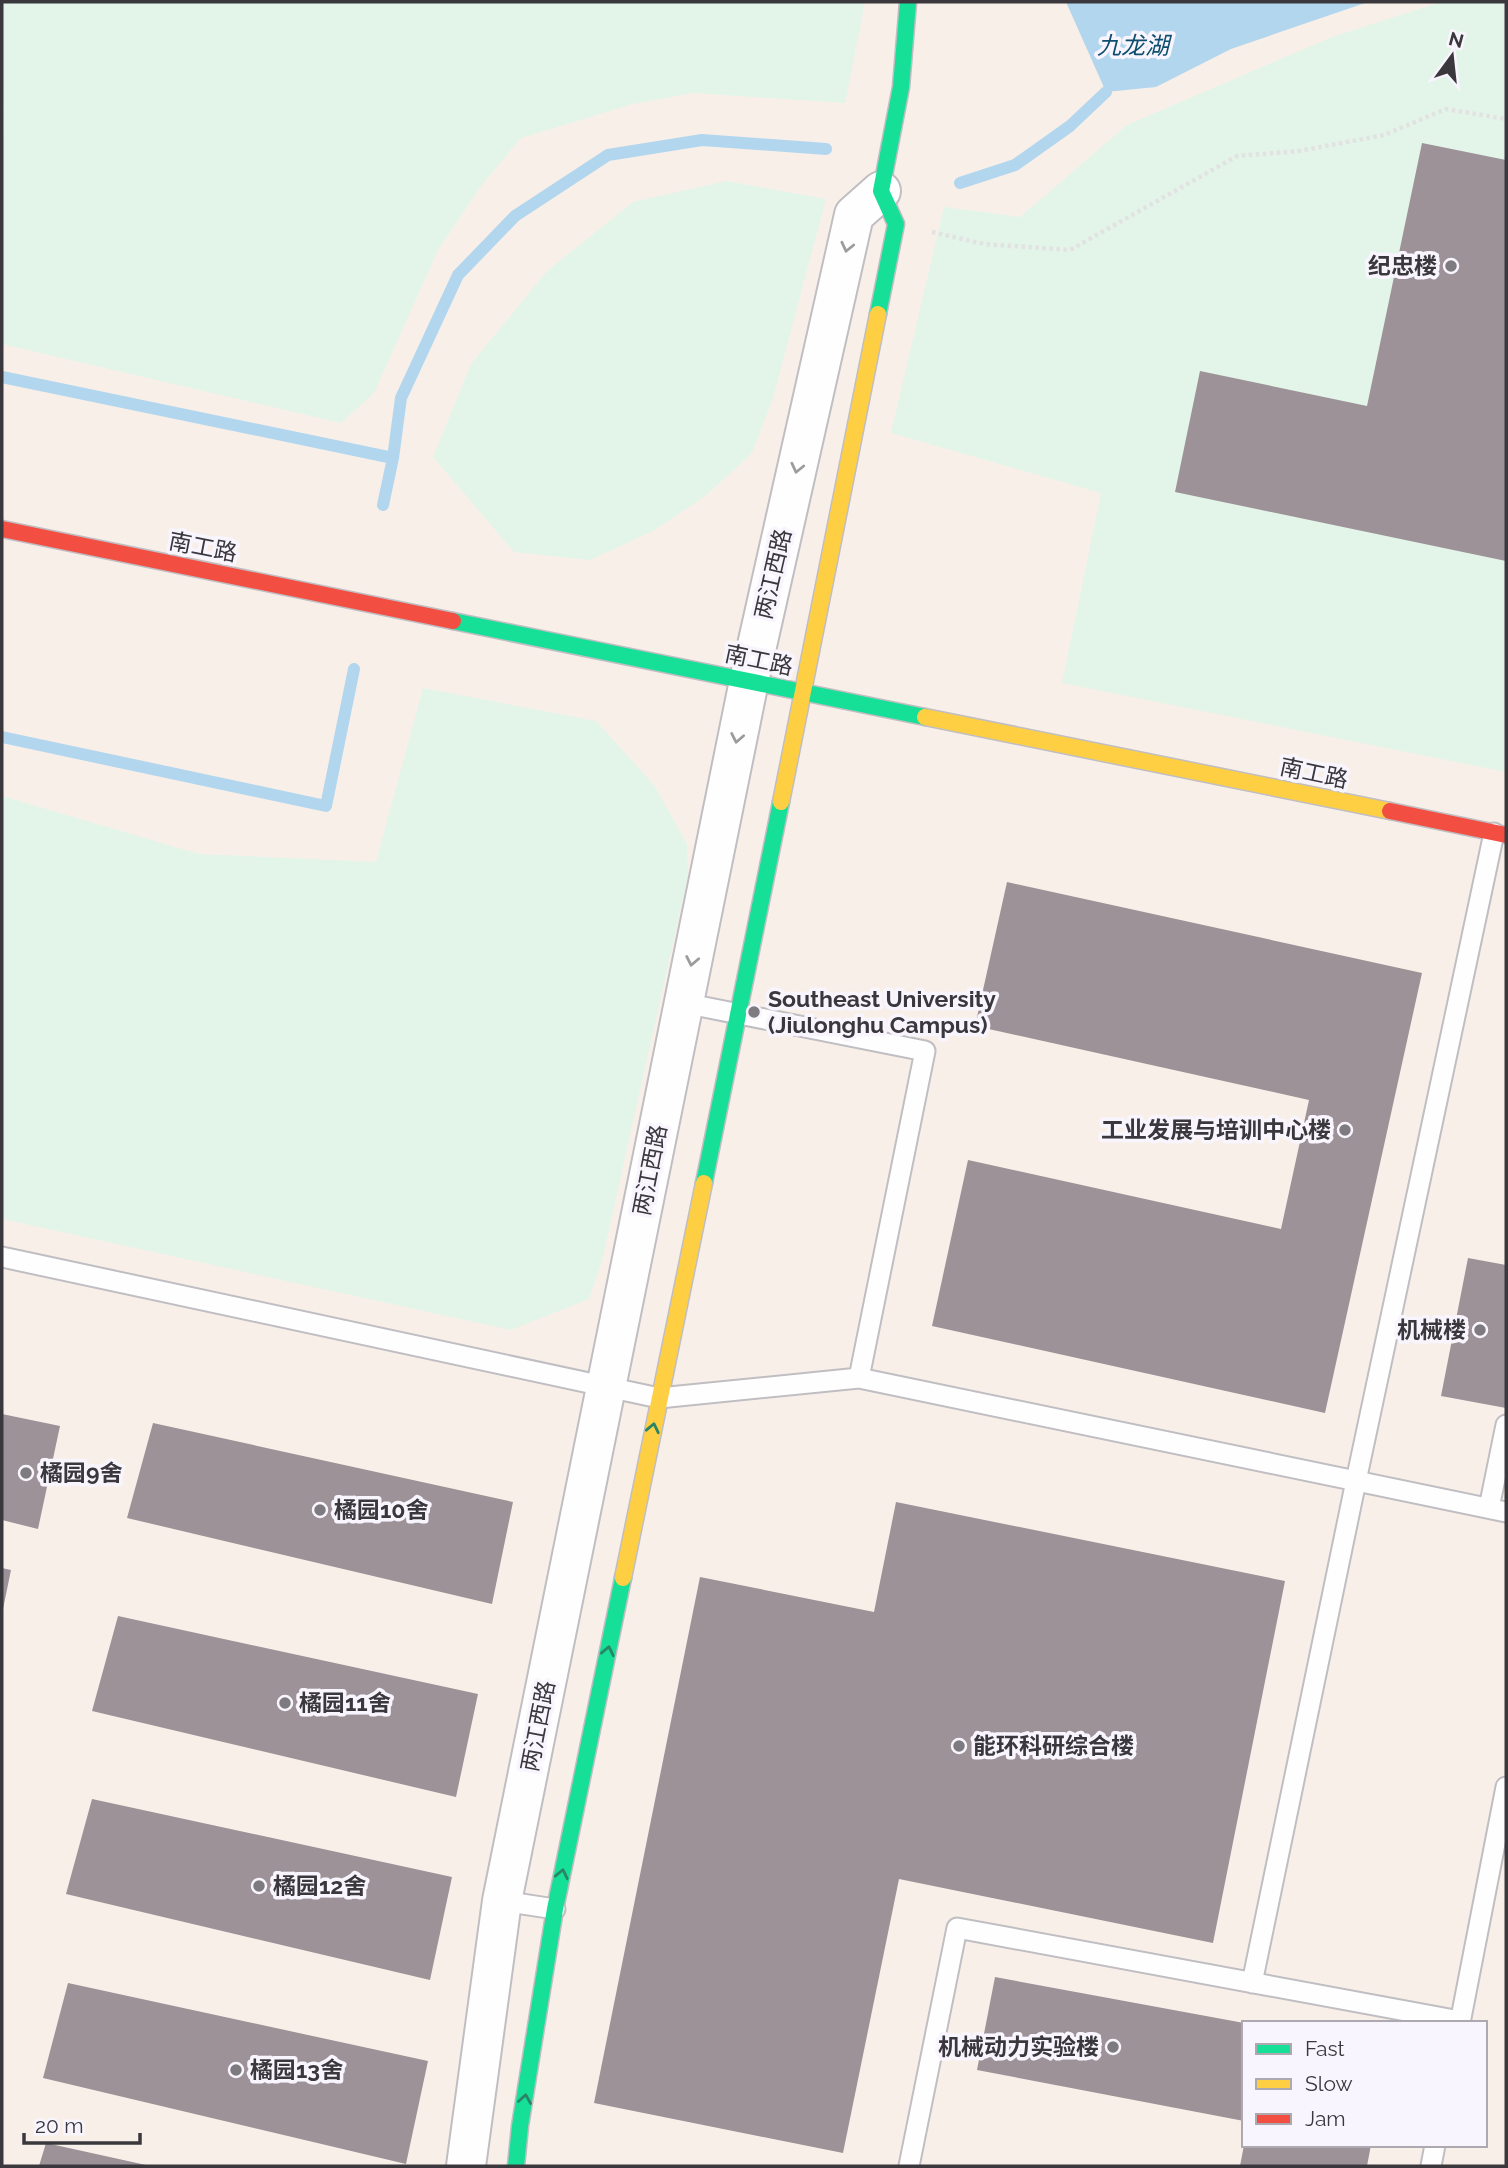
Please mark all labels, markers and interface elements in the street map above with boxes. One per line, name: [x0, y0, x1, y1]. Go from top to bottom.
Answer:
north arrow: [1417, 21, 1487, 91]
text: N: [1447, 27, 1466, 52]
water label: 九龙湖: [1097, 31, 1173, 60]
one-way arrow: [841, 240, 855, 252]
place label: 纪忠楼: [1368, 252, 1437, 279]
marker: 纪忠楼: [1443, 258, 1459, 274]
one-way arrow: [791, 462, 805, 474]
street label: 两江西路: [749, 526, 796, 622]
street label: 南工路: [167, 527, 240, 566]
street label: 南工路: [723, 639, 796, 680]
one-way arrow: [731, 732, 746, 744]
street label: 南工路: [1278, 752, 1351, 793]
one-way arrow: [686, 955, 701, 967]
place label: Southeast University (Jiulonghu Campus): [768, 985, 996, 1038]
marker: Southeast University (Jiulonghu Campus): [746, 1004, 762, 1020]
place label: 工业发展与培训中心楼: [1101, 1116, 1331, 1143]
street label: 两江西路: [627, 1122, 672, 1218]
marker: 工业发展与培训中心楼: [1337, 1122, 1353, 1138]
place label: 机械楼: [1397, 1316, 1466, 1343]
marker: 机械楼: [1472, 1322, 1488, 1338]
one-way arrow: [645, 1422, 660, 1434]
place label: 橘园9舍: [40, 1459, 123, 1486]
marker: 橘园9舍: [18, 1465, 34, 1481]
place label: 橘园10舍: [334, 1496, 428, 1523]
marker: 橘园10舍: [312, 1502, 328, 1518]
one-way arrow: [599, 1645, 614, 1657]
street label: 两江西路: [515, 1678, 560, 1774]
place label: 橘园11舍: [299, 1689, 391, 1716]
marker: 橘园11舍: [277, 1695, 293, 1711]
place label: 能环科研综合楼: [973, 1732, 1134, 1759]
marker: 能环科研综合楼: [951, 1738, 967, 1754]
one-way arrow: [554, 1868, 569, 1880]
place label: 橘园12舍: [273, 1872, 366, 1899]
marker: 橘园12舍: [251, 1878, 267, 1894]
legend: [1242, 2021, 1487, 2147]
place label: 机械动力实验楼: [938, 2033, 1099, 2060]
text: Fast: [1305, 2036, 1345, 2061]
marker: 机械动力实验楼: [1105, 2039, 1121, 2055]
place label: 橘园13舍: [250, 2056, 343, 2083]
marker: 橘园13舍: [228, 2062, 244, 2078]
text: Slow: [1305, 2071, 1353, 2096]
one-way arrow: [517, 2093, 532, 2105]
scale bar: [24, 2102, 140, 2146]
text: Jam: [1305, 2106, 1346, 2131]
text: 20 m: [35, 2113, 83, 2138]

